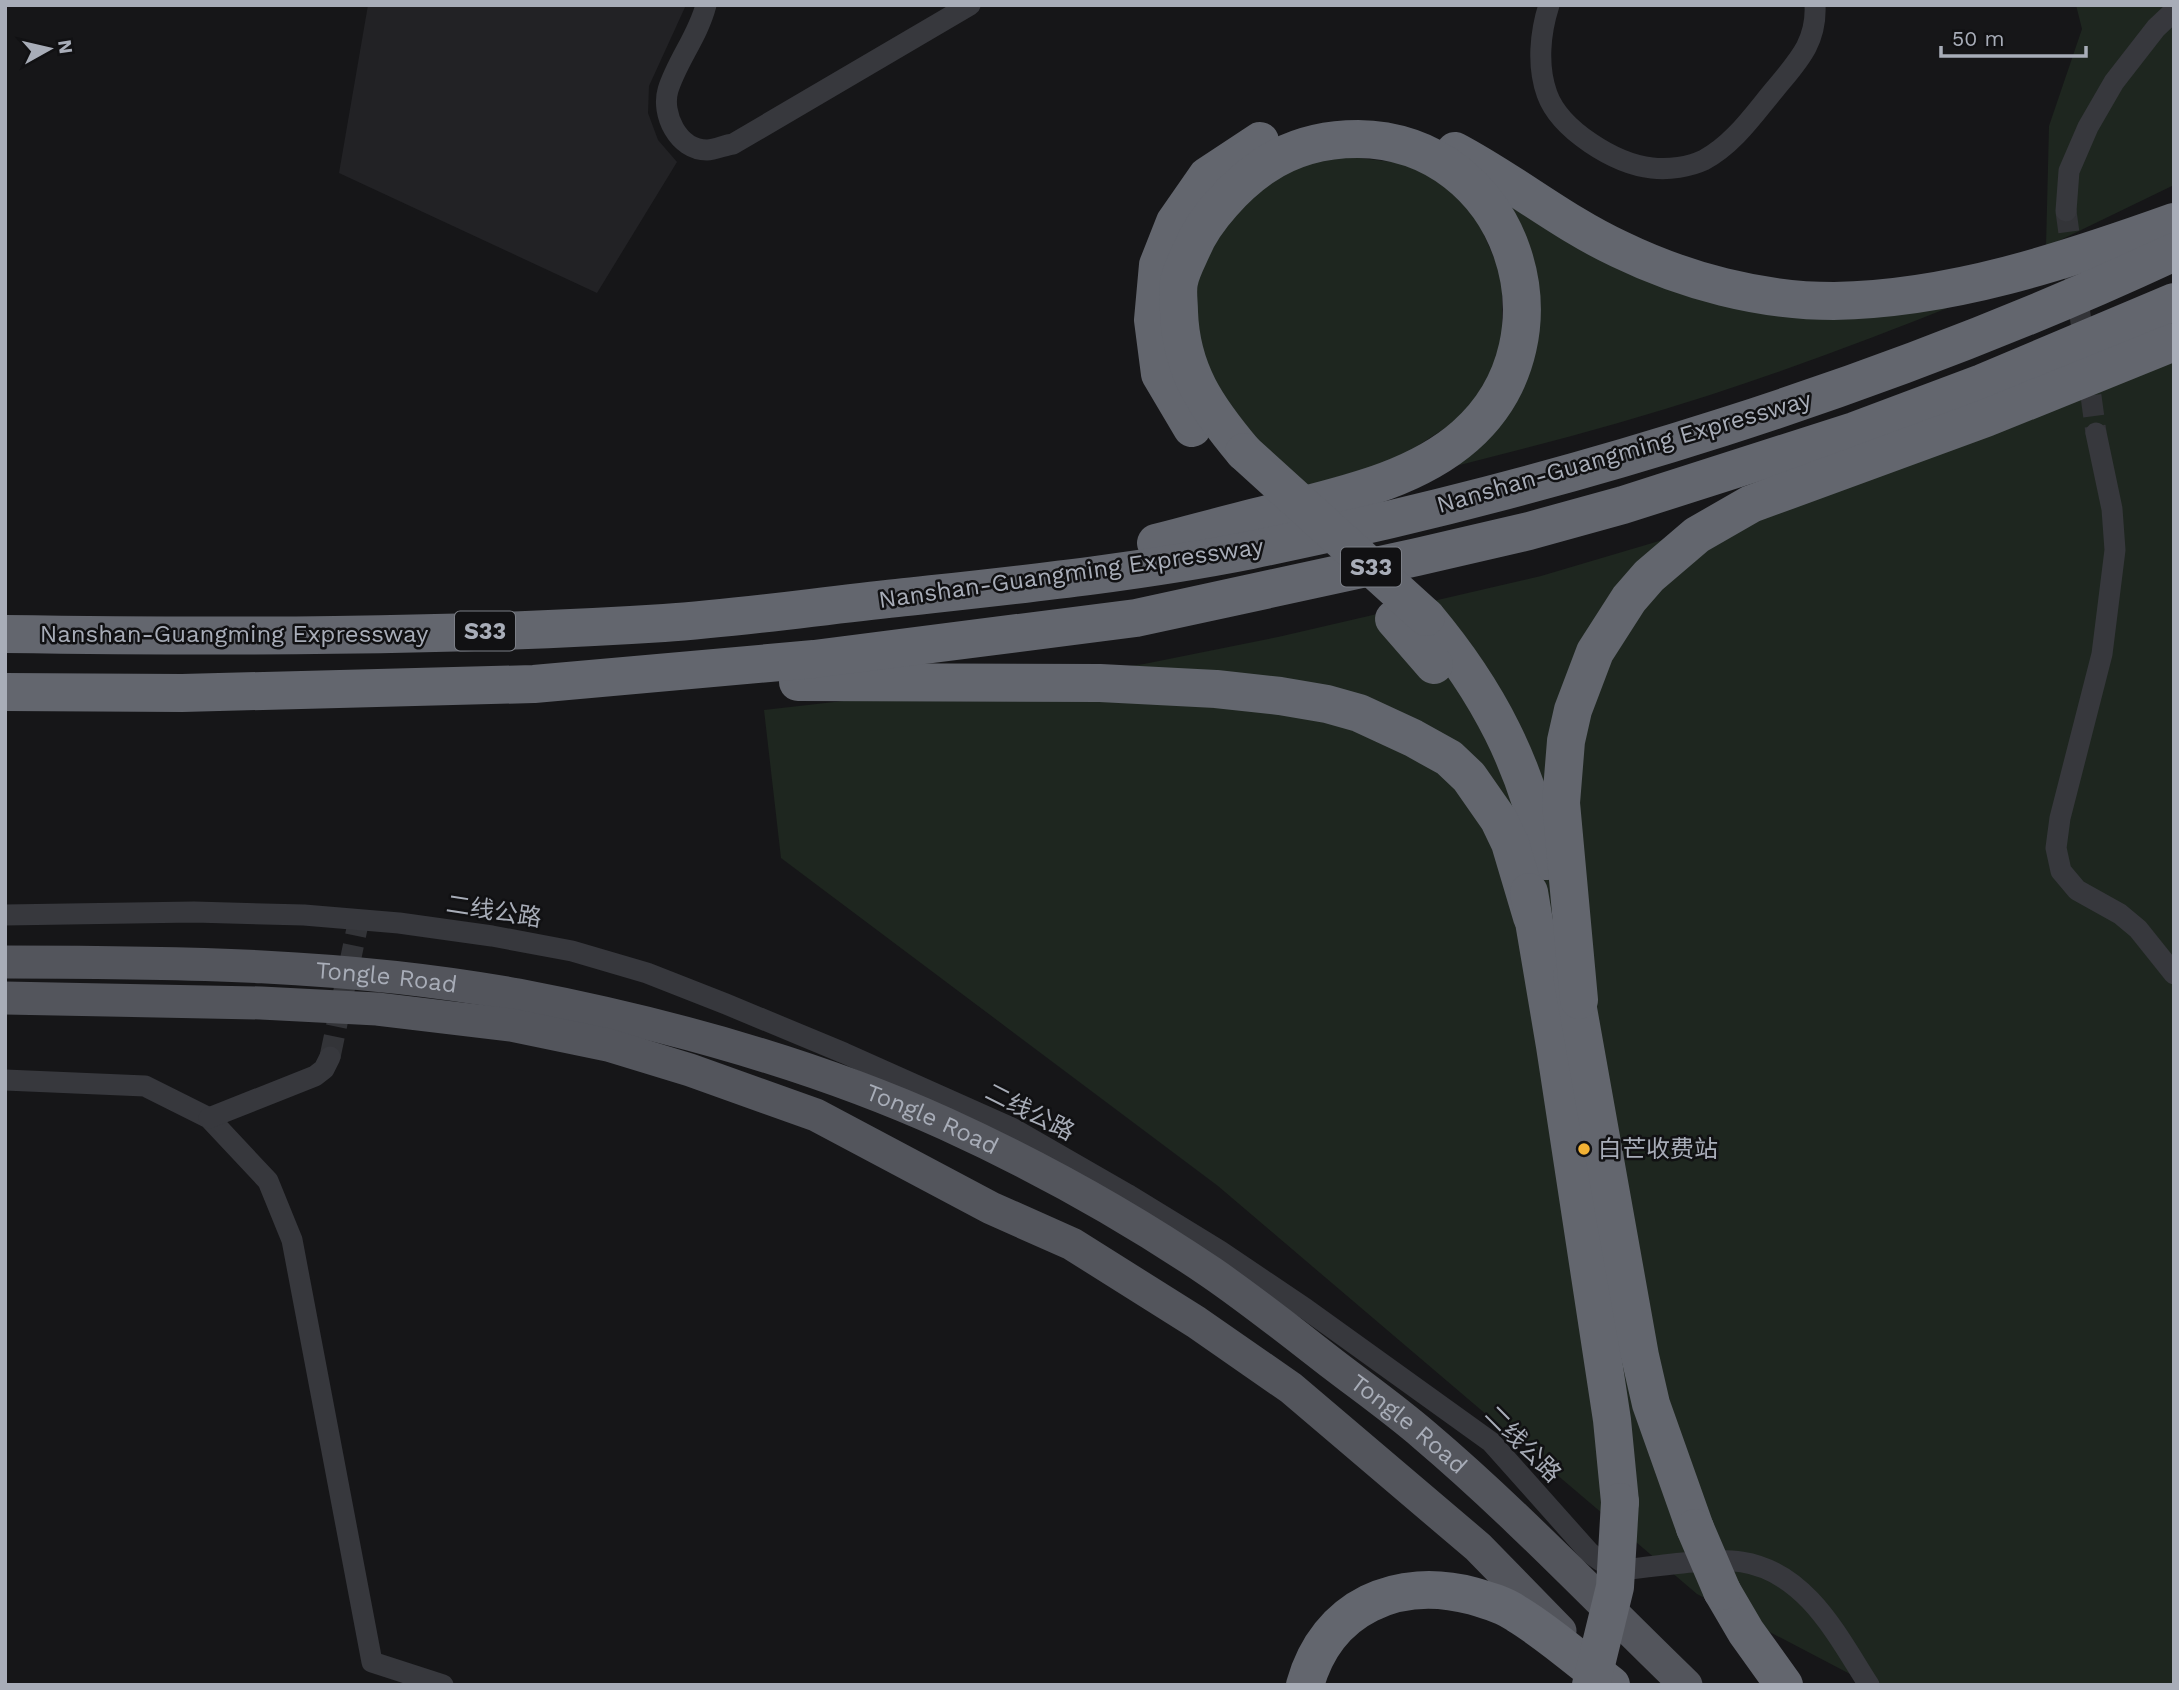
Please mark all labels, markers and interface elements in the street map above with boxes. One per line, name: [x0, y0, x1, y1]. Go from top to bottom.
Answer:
north arrow: [14, 14, 84, 84]
scale bar: [1941, 14, 2086, 58]
text: 50 m: [1952, 26, 2004, 51]
text: N: [53, 38, 78, 55]
street label: Nanshan-Guangming Expressway: [1433, 385, 1815, 519]
street label: Nanshan-Guangming Expressway: [877, 532, 1266, 614]
road number: S33: [1341, 548, 1401, 586]
road number: S33: [455, 611, 515, 650]
street label: Nanshan-Guangming Expressway: [40, 620, 429, 648]
street label: 二线公路: [444, 890, 544, 932]
street label: Tongle Road: [315, 956, 459, 999]
street label: Tongle Road: [862, 1078, 1003, 1161]
street label: 二线公路: [981, 1078, 1079, 1146]
place label: 白芒收费站: [1598, 1135, 1718, 1163]
marker: 白芒收费站: [1576, 1141, 1592, 1157]
street label: Tongle Road: [1345, 1368, 1473, 1480]
street label: 二线公路: [1479, 1400, 1567, 1488]

